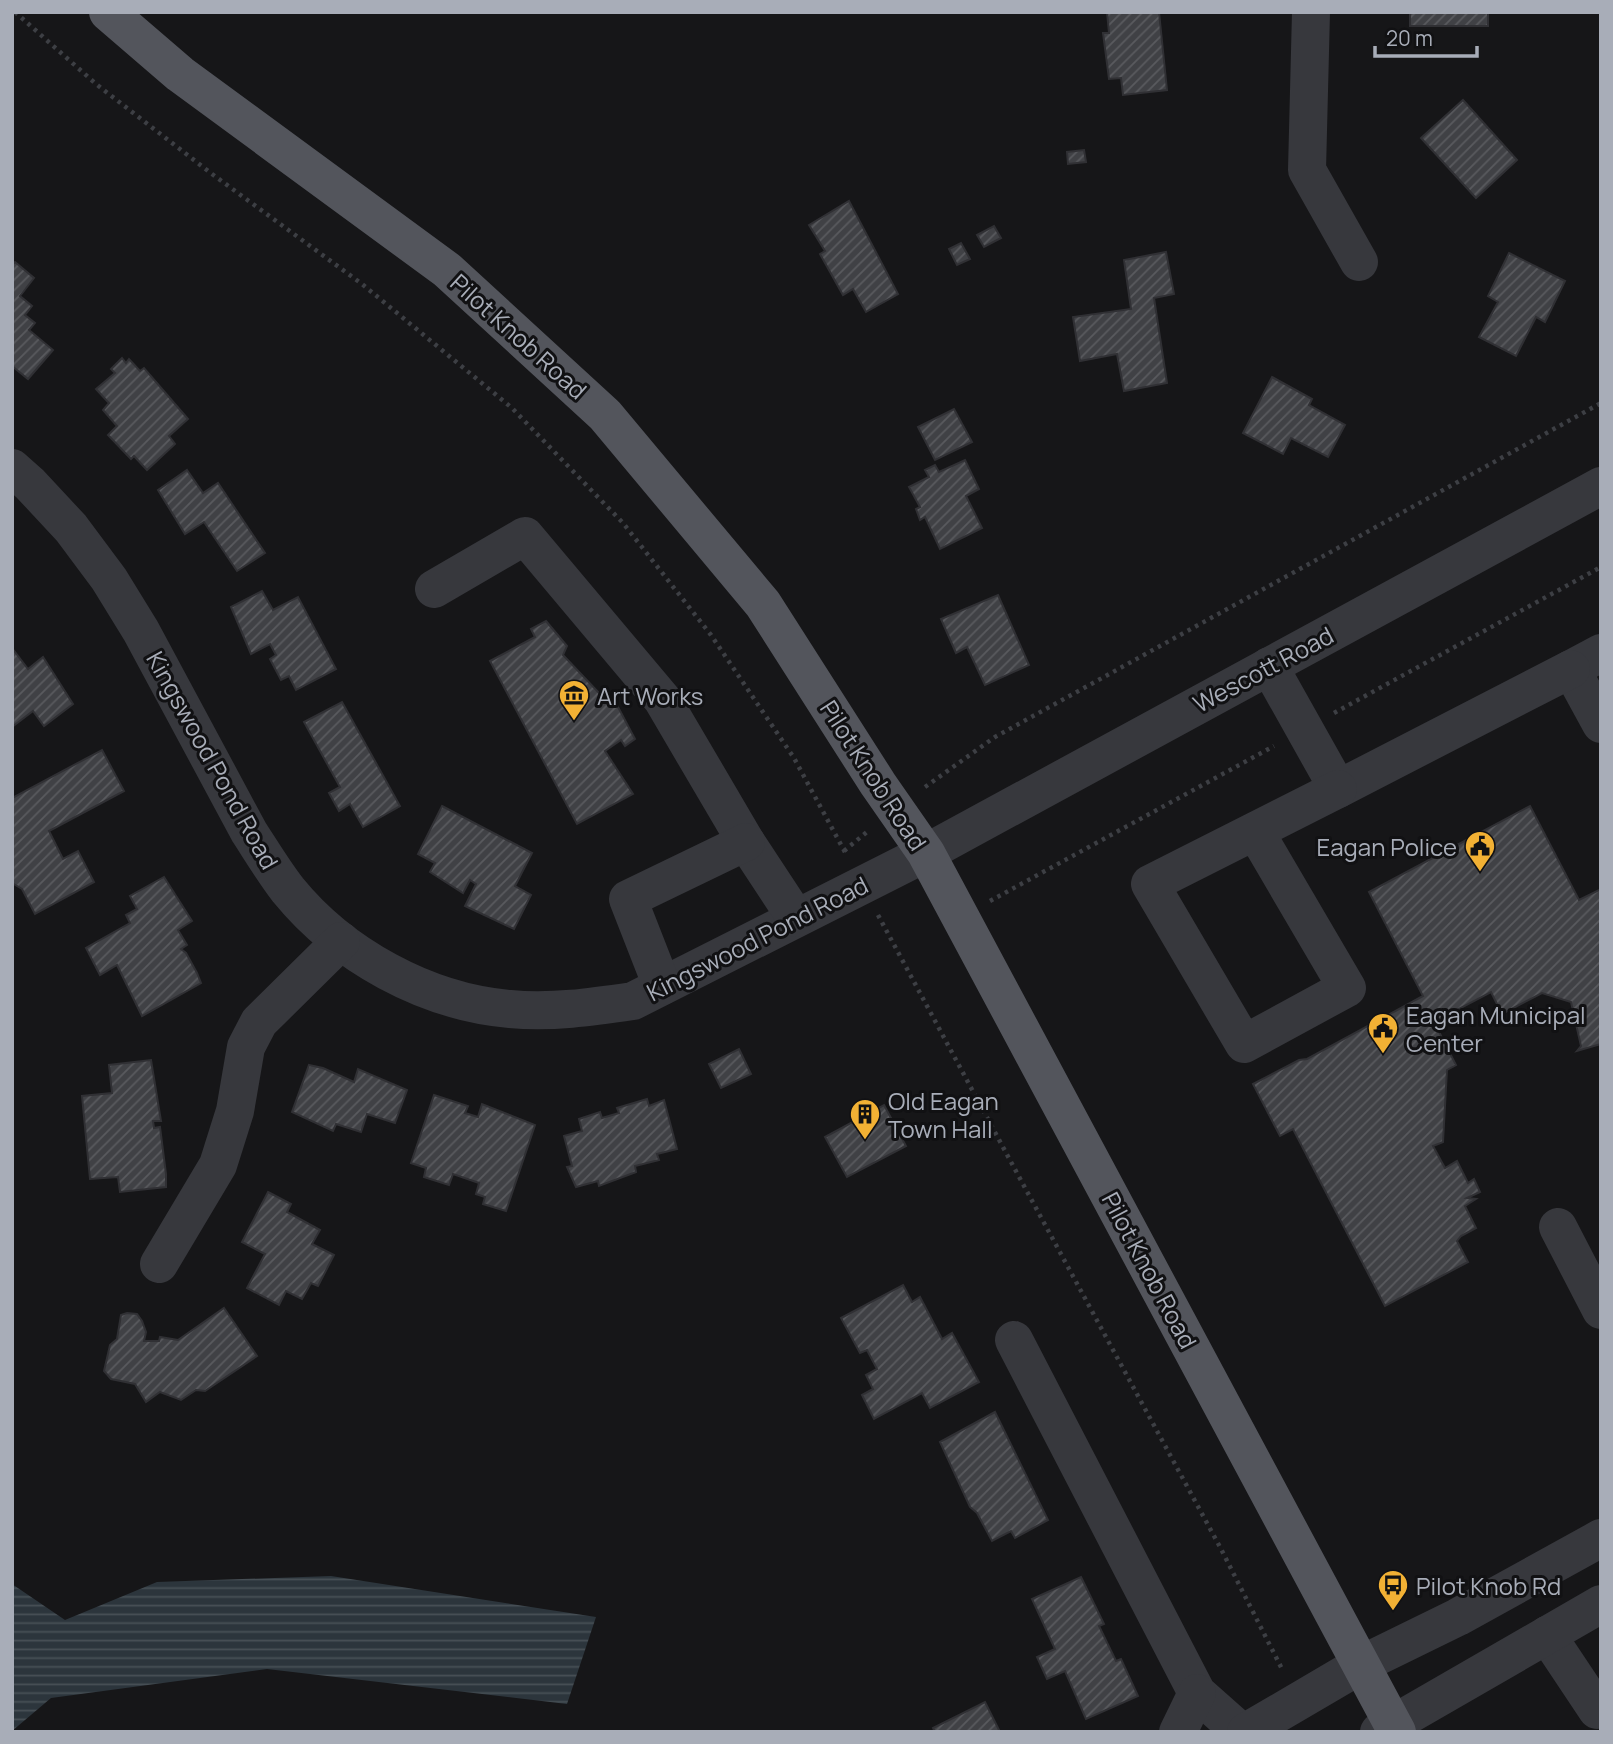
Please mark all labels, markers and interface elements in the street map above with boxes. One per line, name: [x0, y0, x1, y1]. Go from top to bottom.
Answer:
scale bar: [1375, 14, 1476, 58]
text: 20 m: [1386, 24, 1433, 52]
street label: Pilot Knob Road: [444, 266, 594, 406]
street label: Wescott Road: [1187, 618, 1339, 720]
street label: Kingswood Pond Road: [139, 645, 287, 875]
museum icon: Art Works: [557, 678, 591, 722]
place label: Art Works: [597, 679, 703, 712]
street label: Pilot Knob Road: [813, 694, 935, 856]
public building icon: Eagan Police: [1463, 829, 1497, 873]
place label: Eagan Police: [1317, 830, 1457, 863]
street label: Kingswood Pond Road: [641, 868, 873, 1008]
place label: Eagan Municipal Center: [1406, 998, 1586, 1059]
public building icon: Eagan Municipal Center: [1366, 1011, 1400, 1055]
place label: Old Eagan Town Hall: [888, 1084, 999, 1145]
building icon: Old Eagan Town Hall: [848, 1097, 882, 1141]
street label: Pilot Knob Road: [1095, 1186, 1205, 1354]
bus stop icon: Pilot Knob Rd: [1376, 1568, 1410, 1612]
place label: Pilot Knob Rd: [1416, 1569, 1561, 1602]

